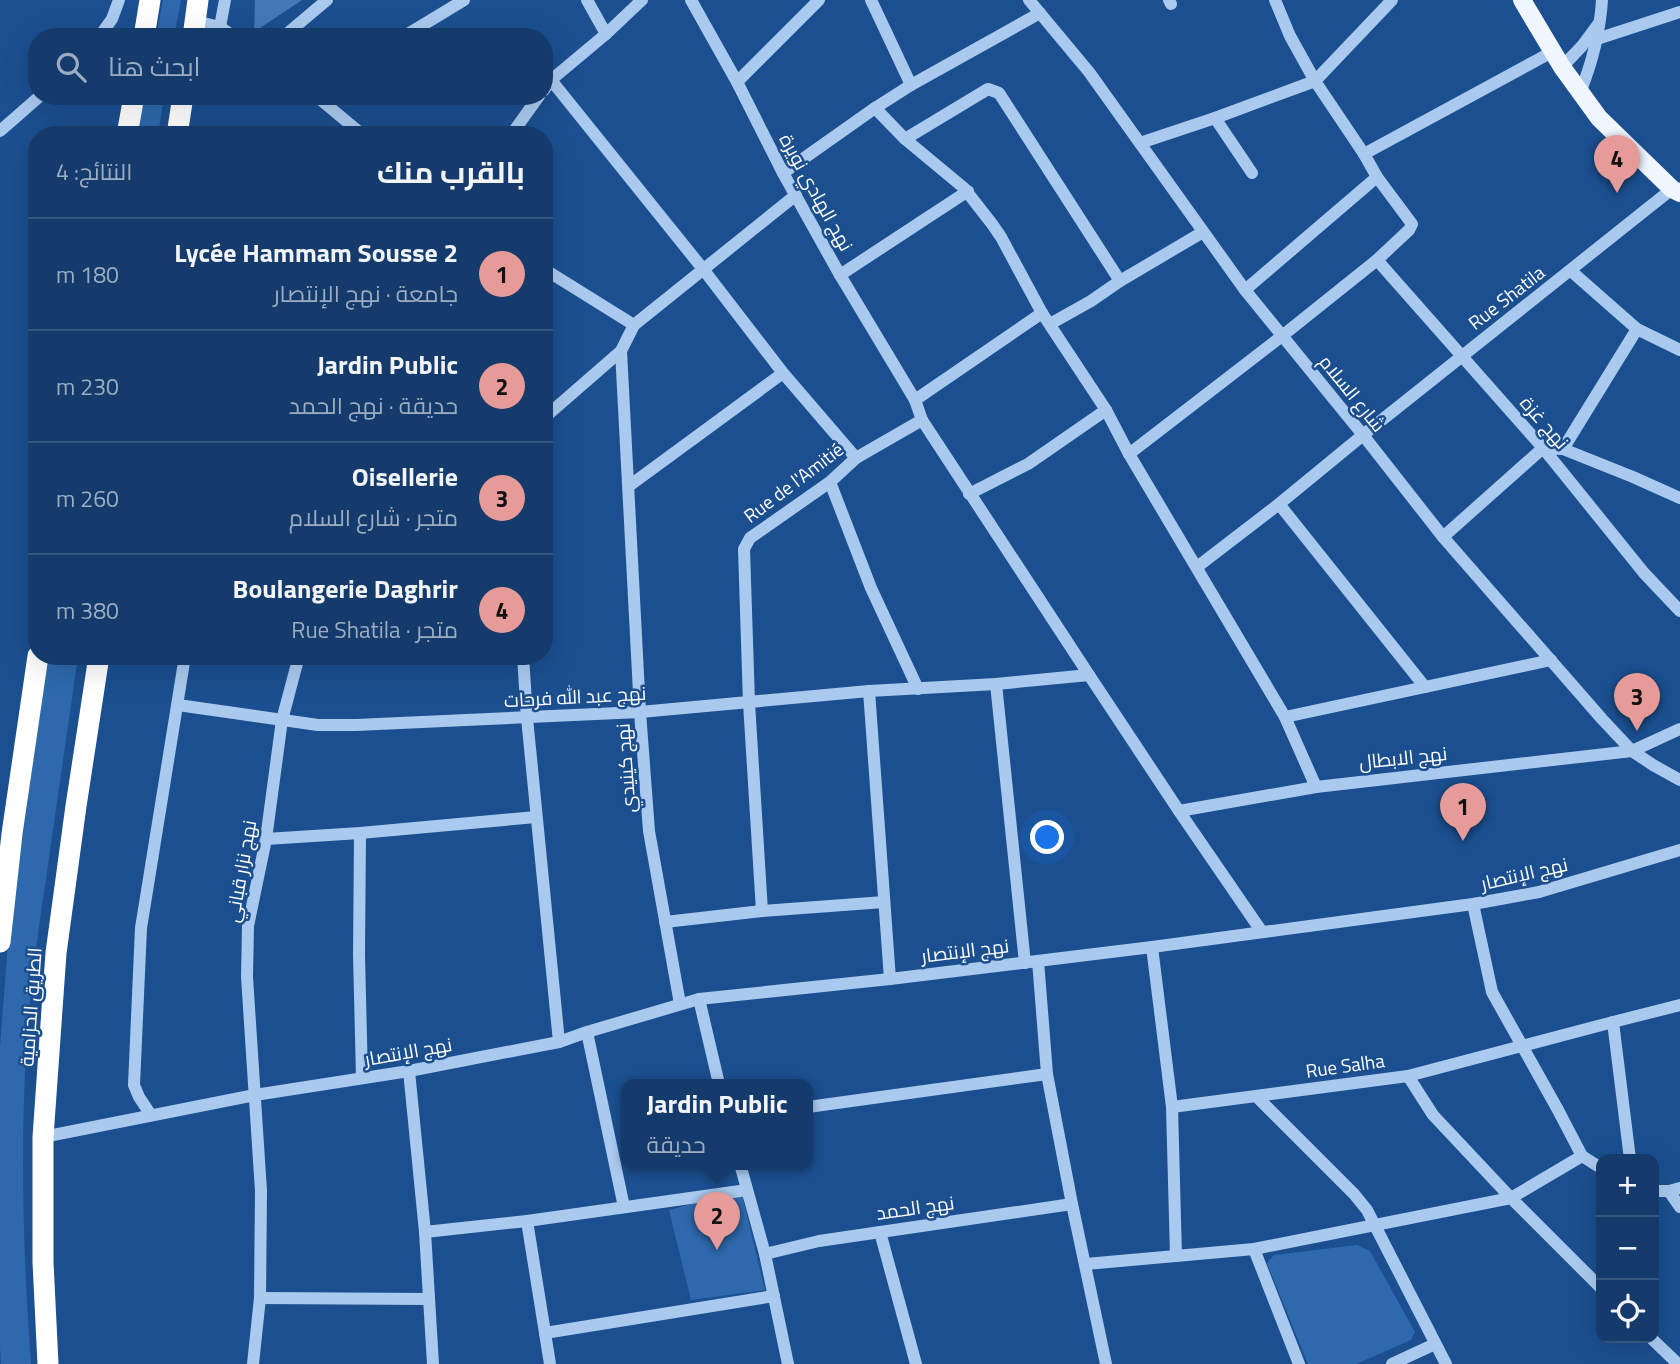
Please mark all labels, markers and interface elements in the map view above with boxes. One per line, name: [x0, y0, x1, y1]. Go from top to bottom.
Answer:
search box: [28, 28, 553, 105]
text: ابحث هنا: [108, 47, 201, 86]
icon: search: [52, 48, 90, 86]
street label: نهج الهادي نويرة: [772, 128, 861, 257]
pin: 4: [1594, 135, 1640, 193]
text: بالقرب منك: [377, 149, 525, 195]
text: النتائج: 4: [56, 154, 132, 189]
text: Lycée Hammam Sousse 2: [174, 233, 458, 272]
text: 180 m: [56, 257, 119, 292]
text: 1: [496, 257, 508, 292]
street label: Rue Shatila: [1462, 257, 1551, 336]
text: جامعة · نهج الإنتصار: [273, 276, 458, 311]
text: Jardin Public: [317, 345, 458, 384]
street label: شارع السلام: [1313, 348, 1393, 438]
text: 230 m: [56, 369, 119, 404]
text: 2: [496, 369, 508, 404]
text: حديقة · نهج الحمد: [289, 388, 458, 423]
street label: نهج غزة: [1514, 389, 1576, 455]
street label: Rue de l'Amitié: [737, 435, 849, 529]
text: Oisellerie: [352, 457, 458, 496]
text: 260 m: [56, 481, 119, 516]
text: 3: [496, 481, 508, 516]
text: متجر · شارع السلام: [289, 500, 458, 535]
text: Boulangerie Daghrir: [233, 569, 458, 608]
text: 380 m: [56, 593, 119, 628]
text: 4: [496, 593, 508, 628]
text: متجر · Rue Shatila: [291, 612, 458, 647]
pin: 3: [1614, 673, 1660, 731]
street label: نهج عبد الله فرحات: [503, 678, 647, 714]
street label: نهج كينيدي: [607, 722, 644, 814]
street label: نهج الابطال: [1357, 738, 1449, 776]
pin: 1: [1440, 783, 1486, 841]
street label: نهج نزار قباني: [217, 818, 264, 925]
your location: [1030, 820, 1064, 854]
street label: نهج الإنتصار: [1477, 849, 1570, 897]
street label: نهج الإنتصار: [918, 930, 1011, 970]
street label: الطريق الحزامية: [11, 946, 49, 1068]
street label: نهج الإنتصار: [361, 1029, 454, 1073]
street label: Rue Salha: [1304, 1045, 1387, 1085]
popup: [621, 1079, 813, 1170]
text: Jardin Public: [646, 1084, 788, 1123]
text: حديقة: [646, 1127, 706, 1162]
map controls: [1596, 1154, 1659, 1343]
button: +: [1596, 1154, 1659, 1217]
street label: نهج الحمد: [874, 1187, 956, 1227]
pin: 2: [694, 1192, 740, 1250]
button: −: [1596, 1217, 1659, 1280]
button: locate: [1596, 1280, 1659, 1343]

